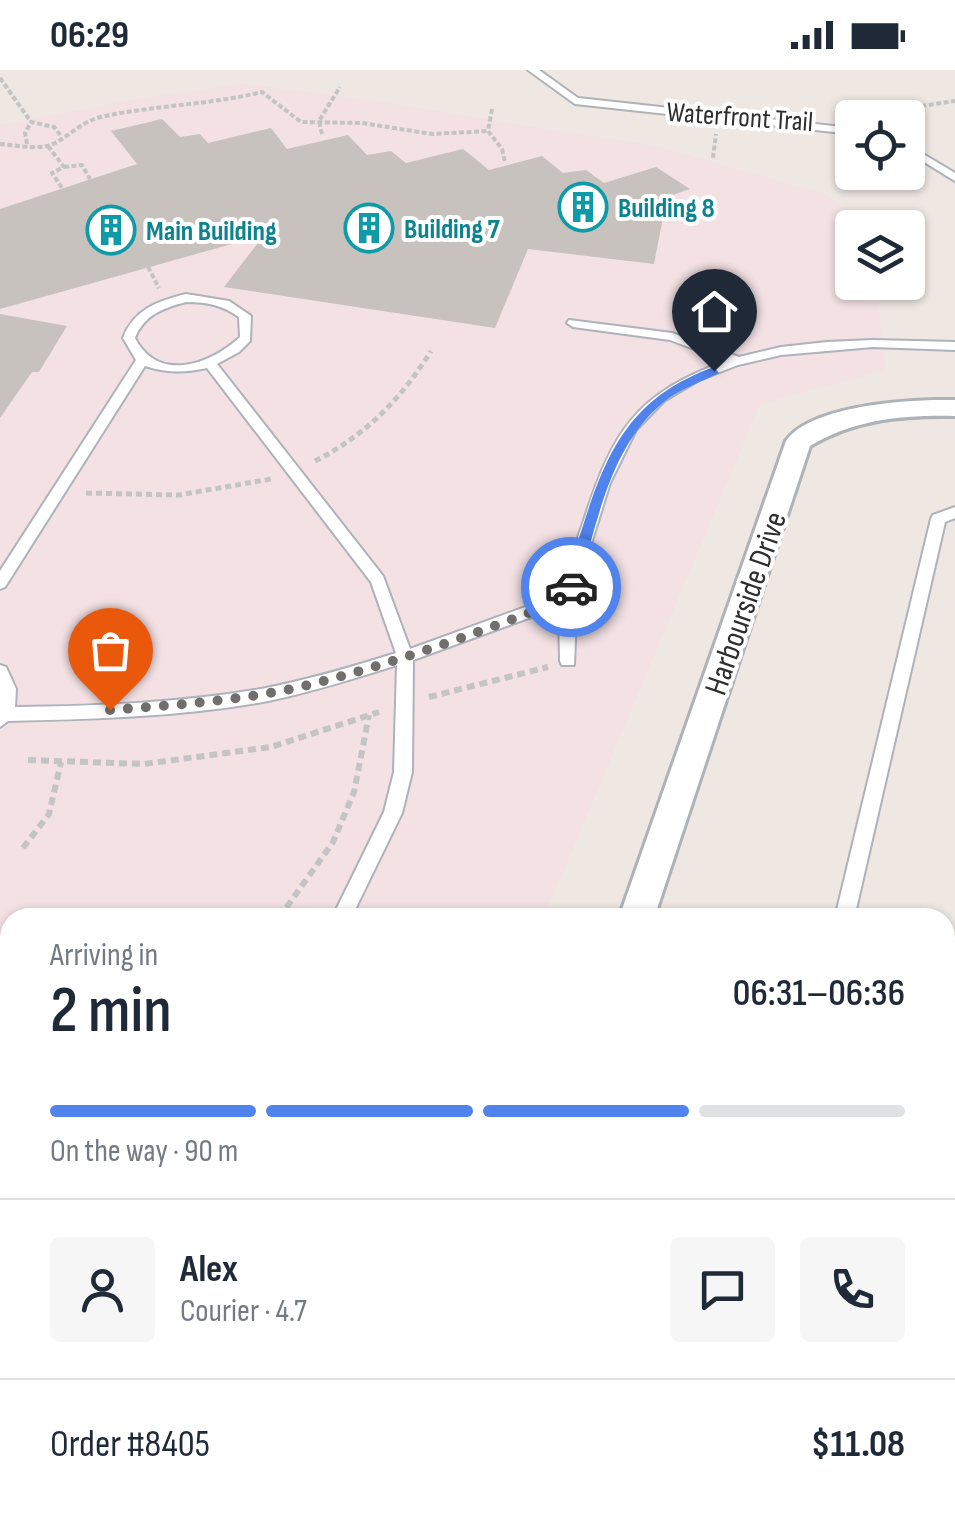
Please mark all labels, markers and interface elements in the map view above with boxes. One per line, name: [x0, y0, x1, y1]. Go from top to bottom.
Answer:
text: 06:29: [50, 13, 129, 58]
street label: Waterfront Trail: [666, 96, 814, 139]
map controls: [835, 100, 925, 300]
button: locate: [835, 100, 925, 190]
building icon: Building 8: [557, 181, 609, 233]
place label: Building 8: [618, 192, 715, 225]
building icon: Building 7: [343, 202, 395, 254]
building icon: Main Building: [85, 204, 137, 256]
button: layers: [835, 210, 925, 300]
place label: Building 7: [404, 213, 500, 246]
place label: Main Building: [146, 215, 277, 248]
pin: [672, 269, 757, 372]
icon: home: [687, 284, 742, 339]
street label: Harbourside Drive: [697, 507, 796, 700]
courier: [521, 537, 621, 637]
icon: car: [544, 560, 599, 615]
pin: [68, 608, 153, 711]
icon: bag: [83, 623, 138, 678]
text: Arriving in: [50, 936, 158, 975]
text: 06:31–06:36: [733, 971, 905, 1016]
text: 2 min: [50, 973, 172, 1051]
text: On the way · 90 m: [50, 1132, 238, 1171]
button: person: [50, 1237, 155, 1342]
button: chat: [670, 1237, 775, 1342]
button: phone: [800, 1237, 905, 1342]
text: Alex: [180, 1247, 238, 1292]
text: Courier · 4.7: [180, 1292, 307, 1331]
text: Order #8405: [50, 1422, 210, 1467]
text: $11.08: [811, 1422, 905, 1467]

